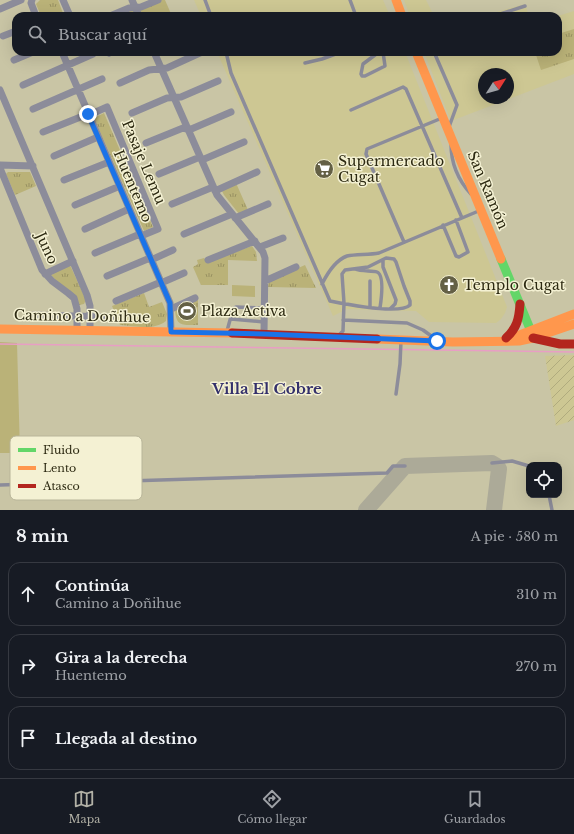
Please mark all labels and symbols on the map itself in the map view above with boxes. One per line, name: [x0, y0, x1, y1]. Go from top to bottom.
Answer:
north arrow: [478, 68, 514, 104]
route end: [79, 105, 97, 123]
street label: Pasaje Lemu: [118, 117, 170, 208]
street label: Huentemo: [110, 147, 156, 225]
street label: San Ramón: [463, 148, 513, 232]
place label: Supermercado Cugat: [338, 152, 444, 186]
supermarket icon: Supermercado Cugat: [313, 158, 335, 180]
street label: Juno: [31, 227, 62, 267]
church icon: Templo Cugat: [438, 274, 460, 296]
place label: Templo Cugat: [463, 276, 566, 294]
sports icon: Plaza Activa: [176, 300, 198, 322]
place label: Plaza Activa: [201, 302, 286, 320]
street label: Camino a Doñihue: [14, 306, 150, 326]
route start: [428, 332, 446, 350]
district label: Villa El Cobre: [211, 379, 322, 398]
legend: [10, 436, 142, 500]
text: Fluido: [43, 443, 80, 457]
text: Lento: [43, 461, 76, 475]
text: Atasco: [42, 479, 80, 493]

